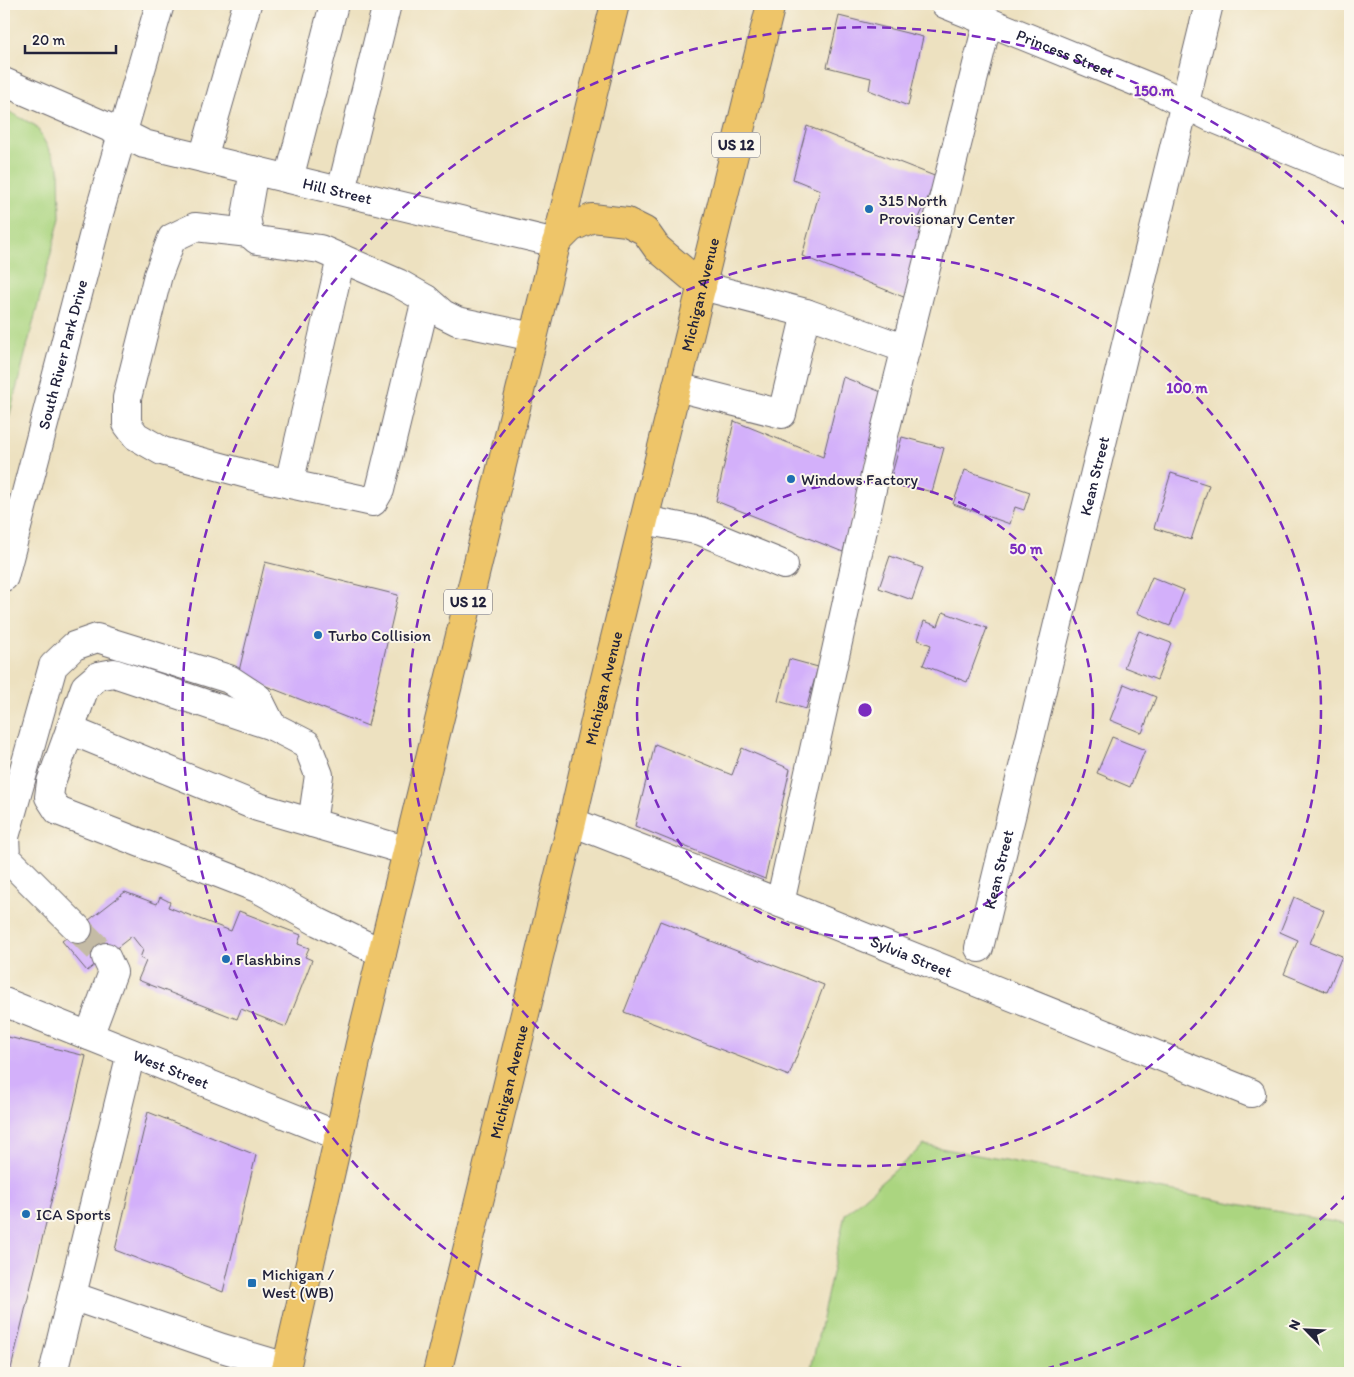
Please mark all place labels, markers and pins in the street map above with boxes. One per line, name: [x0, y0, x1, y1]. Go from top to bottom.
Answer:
place label: 315 North Provisionary Center: [879, 191, 1015, 228]
marker: 315 North Provisionary Center: [863, 203, 875, 215]
place label: Windows Factory: [801, 470, 918, 489]
marker: Windows Factory: [785, 473, 797, 485]
place label: Turbo Collision: [328, 626, 431, 645]
marker: Turbo Collision: [312, 629, 324, 641]
centre of rings: [856, 701, 874, 719]
place label: Flashbins: [236, 950, 301, 969]
marker: Flashbins: [220, 953, 232, 965]
place label: ICA Sports: [36, 1205, 111, 1224]
marker: ICA Sports: [20, 1208, 32, 1220]
place label: Michigan / West (WB): [262, 1265, 335, 1302]
marker: Michigan / West (WB): [246, 1277, 258, 1289]

